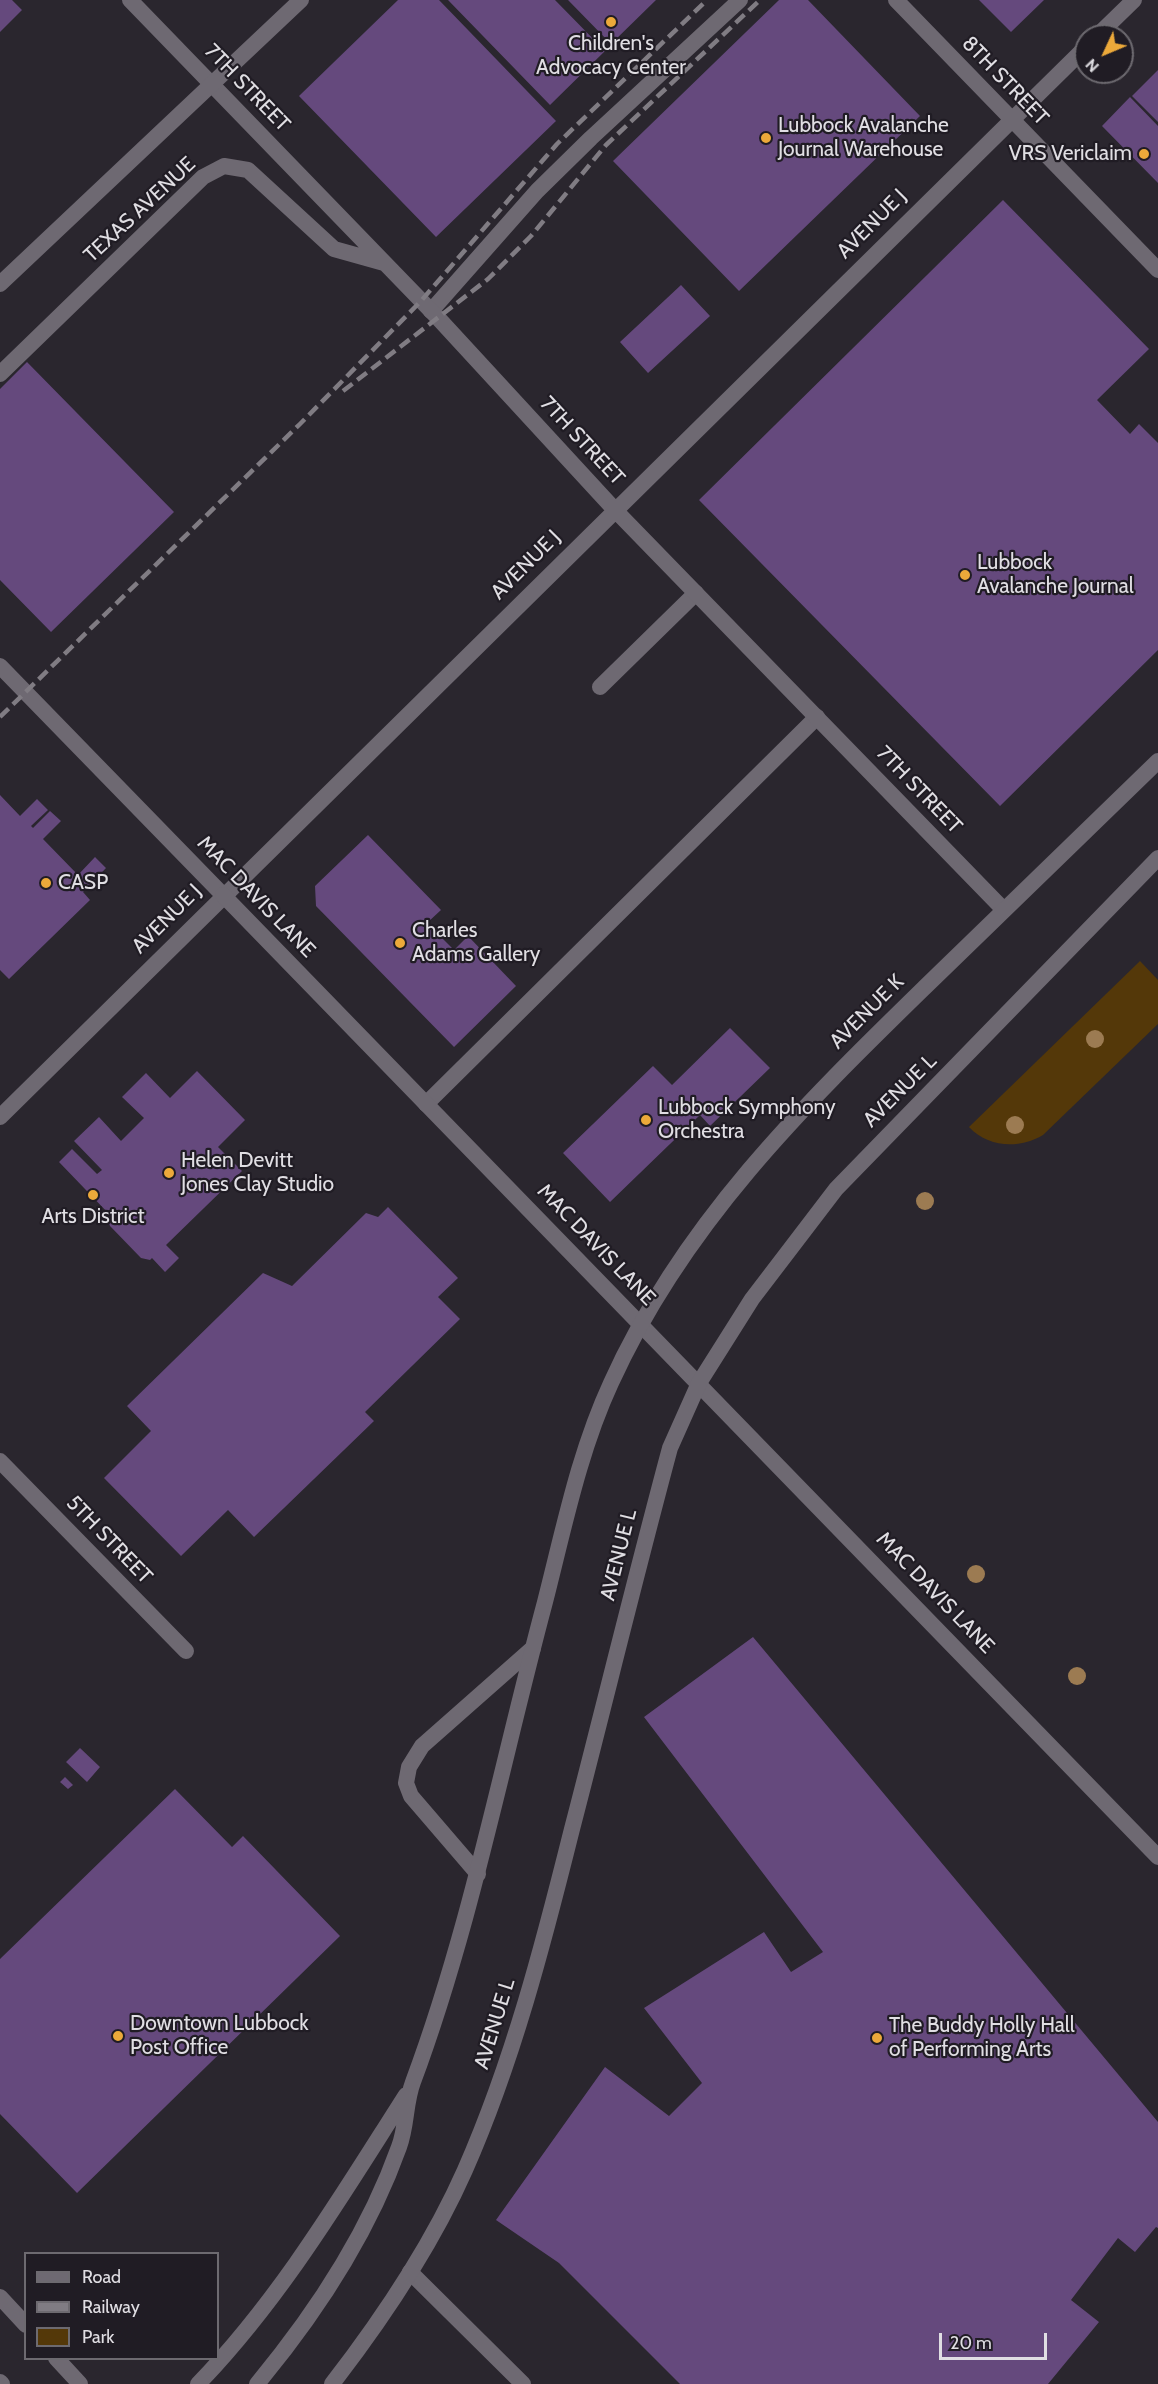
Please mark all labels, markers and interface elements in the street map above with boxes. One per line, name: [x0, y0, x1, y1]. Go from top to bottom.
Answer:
marker: Children's Advocacy Center: [604, 15, 618, 29]
north arrow: [1074, 24, 1134, 84]
place label: Children's Advocacy Center: [536, 31, 686, 81]
street label: 8TH STREET: [956, 31, 1054, 131]
street label: 7TH STREET: [199, 39, 295, 137]
text: N: [1081, 55, 1103, 76]
place label: Lubbock Avalanche Journal Warehouse: [778, 113, 949, 163]
marker: Lubbock Avalanche Journal Warehouse: [759, 131, 773, 145]
place label: VRS Vericlaim: [1009, 141, 1132, 167]
marker: VRS Vericlaim: [1137, 147, 1151, 161]
street label: TEXAS AVENUE: [79, 152, 201, 268]
street label: AVENUE J: [832, 184, 912, 264]
street label: 7TH STREET: [535, 391, 629, 491]
street label: AVENUE J: [486, 525, 566, 605]
place label: Lubbock Avalanche Journal: [977, 550, 1134, 600]
marker: Lubbock Avalanche Journal: [958, 568, 972, 582]
street label: 7TH STREET: [871, 741, 967, 839]
street label: MAC DAVIS LANE: [192, 831, 320, 963]
place label: CASP: [58, 870, 108, 896]
marker: CASP: [39, 876, 53, 890]
street label: AVENUE J: [127, 879, 207, 959]
place label: Charles Adams Gallery: [412, 918, 540, 968]
marker: Charles Adams Gallery: [393, 936, 407, 950]
street label: AVENUE K: [825, 970, 909, 1054]
street label: AVENUE L: [858, 1049, 942, 1133]
place label: Lubbock Symphony Orchestra: [658, 1095, 836, 1145]
marker: Lubbock Symphony Orchestra: [639, 1113, 653, 1127]
place label: Helen Devitt Jones Clay Studio: [181, 1148, 334, 1198]
marker: Helen Devitt Jones Clay Studio: [162, 1166, 176, 1180]
street label: MAC DAVIS LANE: [532, 1179, 660, 1311]
marker: Arts District: [86, 1188, 100, 1202]
place label: Arts District: [41, 1204, 145, 1230]
street label: 5TH STREET: [61, 1491, 157, 1589]
street label: AVENUE L: [595, 1507, 643, 1603]
street label: MAC DAVIS LANE: [871, 1527, 999, 1659]
street label: AVENUE L: [469, 1976, 521, 2072]
place label: Downtown Lubbock Post Office: [130, 2011, 309, 2061]
place label: The Buddy Holly Hall of Performing Arts: [889, 2013, 1075, 2063]
marker: Downtown Lubbock Post Office: [111, 2029, 125, 2043]
marker: The Buddy Holly Hall of Performing Arts: [870, 2031, 884, 2045]
legend: [24, 2252, 219, 2360]
text: Road: [82, 2266, 121, 2288]
text: Railway: [82, 2296, 140, 2318]
scale bar: [942, 2321, 1050, 2359]
text: Park: [82, 2326, 114, 2348]
text: 20 m: [950, 2332, 992, 2354]

